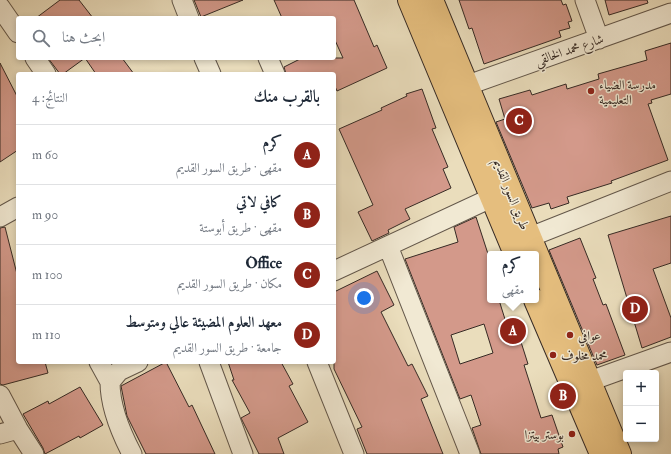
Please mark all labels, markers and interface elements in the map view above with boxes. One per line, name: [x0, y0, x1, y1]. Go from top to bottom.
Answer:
search box: [16, 16, 336, 60]
icon: search: [30, 27, 52, 49]
text: ابحث هنا: [62, 28, 105, 47]
street label: شارع محمد الخالقي: [533, 31, 607, 74]
place label: مدرسة الضياء التعليمية: [599, 77, 656, 108]
text: بالقرب منك: [254, 86, 320, 107]
marker: مدرسة الضياء التعليمية: [586, 86, 596, 96]
text: النتائج: 4: [32, 90, 68, 106]
pin: C: [506, 106, 532, 136]
text: كرم: [263, 133, 282, 152]
text: 60 m: [32, 147, 58, 163]
text: A: [303, 147, 311, 163]
street label: طريق السور القديم: [487, 156, 533, 233]
text: مقهى · طريق السور القديم: [176, 160, 282, 176]
text: كافي لاتي: [236, 193, 282, 212]
text: 90 m: [32, 207, 58, 223]
text: B: [303, 207, 311, 223]
text: مقهى · طريق أبوستة: [199, 220, 282, 236]
popup: [487, 251, 539, 303]
text: Office: [245, 254, 282, 273]
text: كرم: [502, 255, 521, 274]
text: 100 m: [32, 267, 63, 283]
text: C: [302, 267, 312, 283]
text: مكان · طريق السور القديم: [177, 276, 282, 292]
text: مقهى: [502, 282, 524, 298]
your location: [354, 288, 374, 308]
pin: D: [622, 294, 648, 324]
text: معهد العلوم المضيئة عالي ومتوسط: [125, 313, 282, 332]
pin: A: [500, 316, 526, 346]
text: 110 m: [32, 327, 61, 343]
text: D: [302, 327, 312, 343]
place label: عوافي: [578, 328, 601, 347]
marker: عوافي: [565, 330, 575, 340]
text: جامعة · طريق السور القديم: [173, 340, 282, 356]
place label: محمد مخلوف: [561, 348, 608, 364]
marker: محمد مخلوف: [548, 350, 558, 360]
map controls: [623, 370, 659, 442]
button: +: [623, 370, 659, 406]
pin: B: [550, 381, 576, 411]
button: −: [623, 406, 659, 442]
place label: بوستر بيتزا: [524, 427, 564, 443]
marker: بوستر بيتزا: [567, 429, 577, 439]

